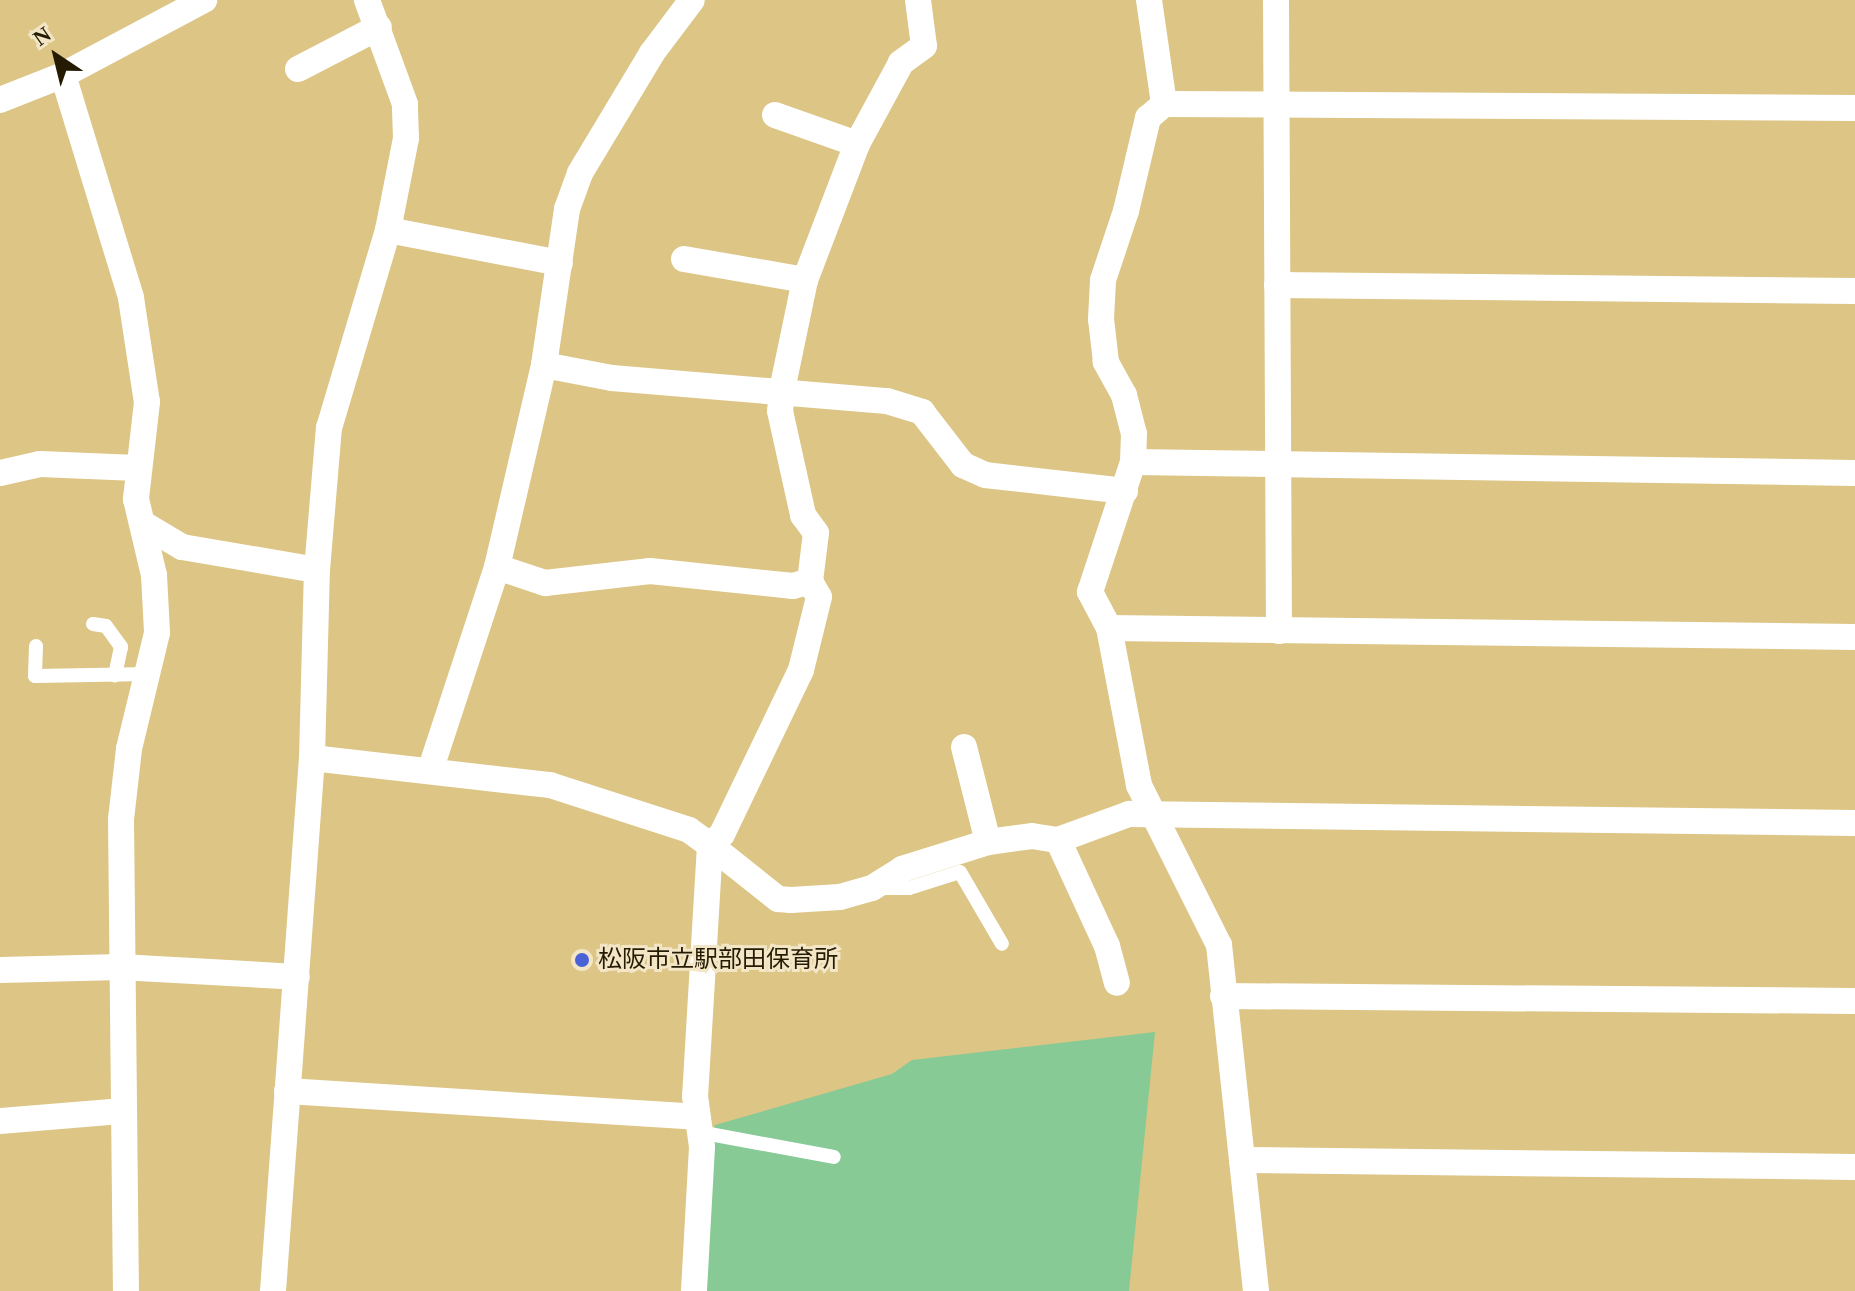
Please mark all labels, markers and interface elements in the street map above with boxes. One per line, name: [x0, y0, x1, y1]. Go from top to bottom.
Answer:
north arrow: [16, 16, 96, 96]
text: N: [28, 21, 56, 51]
place label: 松阪市立駅部田保育所: [598, 946, 838, 974]
marker: 松阪市立駅部田保育所: [573, 951, 591, 969]

